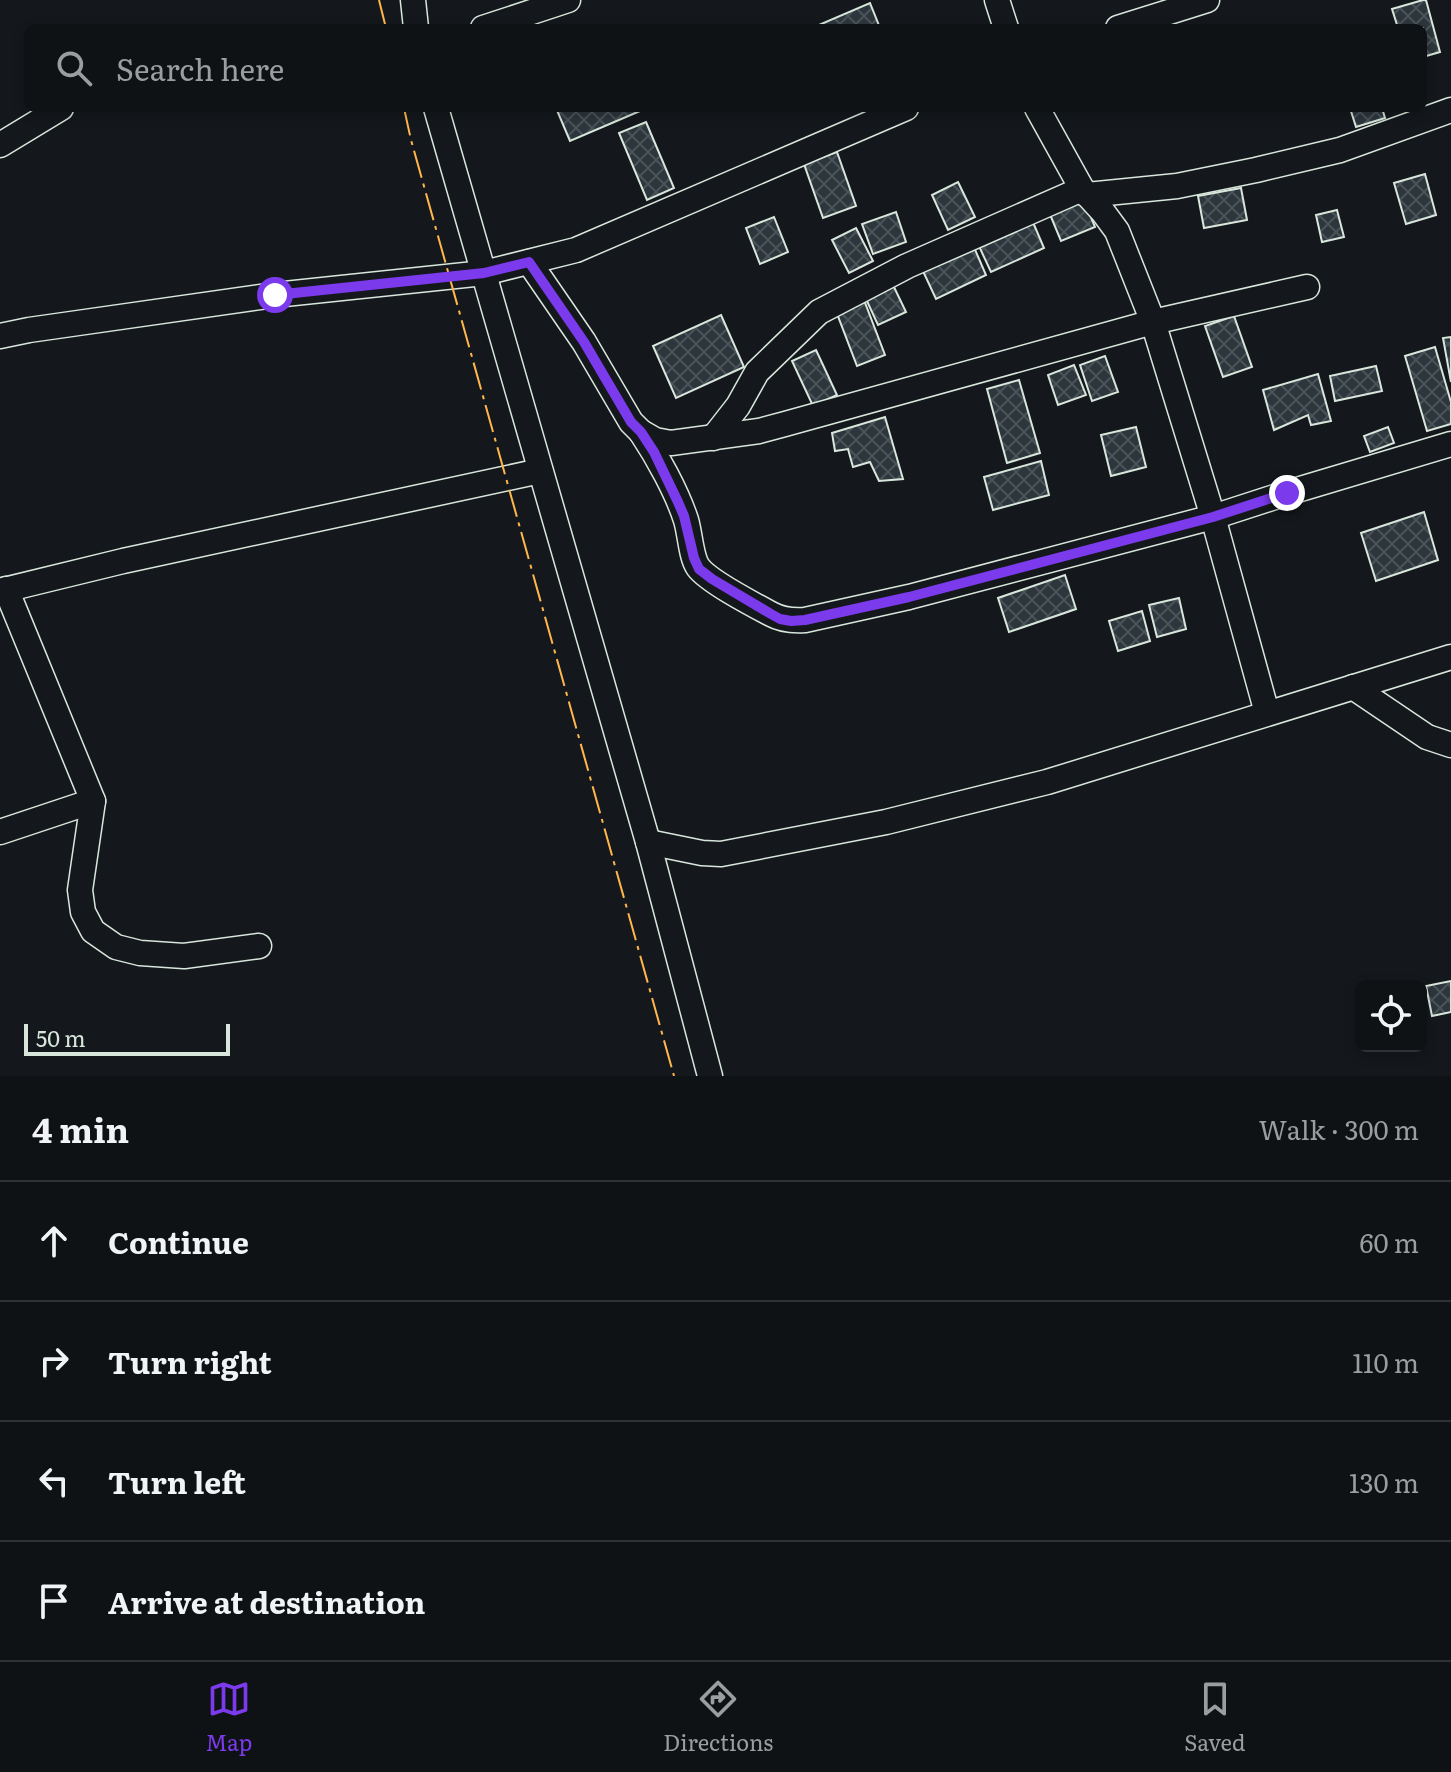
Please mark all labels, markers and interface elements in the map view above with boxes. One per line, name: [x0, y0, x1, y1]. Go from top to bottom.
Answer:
search box: [24, 24, 1427, 112]
icon: search: [52, 46, 96, 90]
text: Search here: [116, 46, 284, 90]
route start: [257, 277, 293, 313]
route end: [1269, 475, 1305, 511]
map controls: [1355, 980, 1427, 1052]
button: locate: [1355, 980, 1427, 1052]
scale bar: [24, 1020, 230, 1056]
text: 50 m: [36, 1021, 86, 1054]
text: 4 min: [32, 1103, 129, 1153]
text: Walk · 300 m: [1259, 1109, 1419, 1148]
icon: ahead: [32, 1219, 76, 1263]
text: Continue: [108, 1219, 249, 1263]
text: 60 m: [1360, 1222, 1419, 1261]
icon: right: [32, 1339, 76, 1383]
text: Turn right: [108, 1339, 272, 1383]
text: 110 m: [1352, 1342, 1419, 1381]
icon: left: [32, 1459, 76, 1503]
text: Turn left: [108, 1459, 246, 1503]
text: 130 m: [1349, 1462, 1419, 1501]
icon: arrive: [32, 1579, 76, 1623]
text: Arrive at destination: [108, 1579, 425, 1623]
tab: Map: [205, 1677, 252, 1758]
tab: Directions: [663, 1677, 773, 1758]
tab: Saved: [1184, 1677, 1246, 1758]

